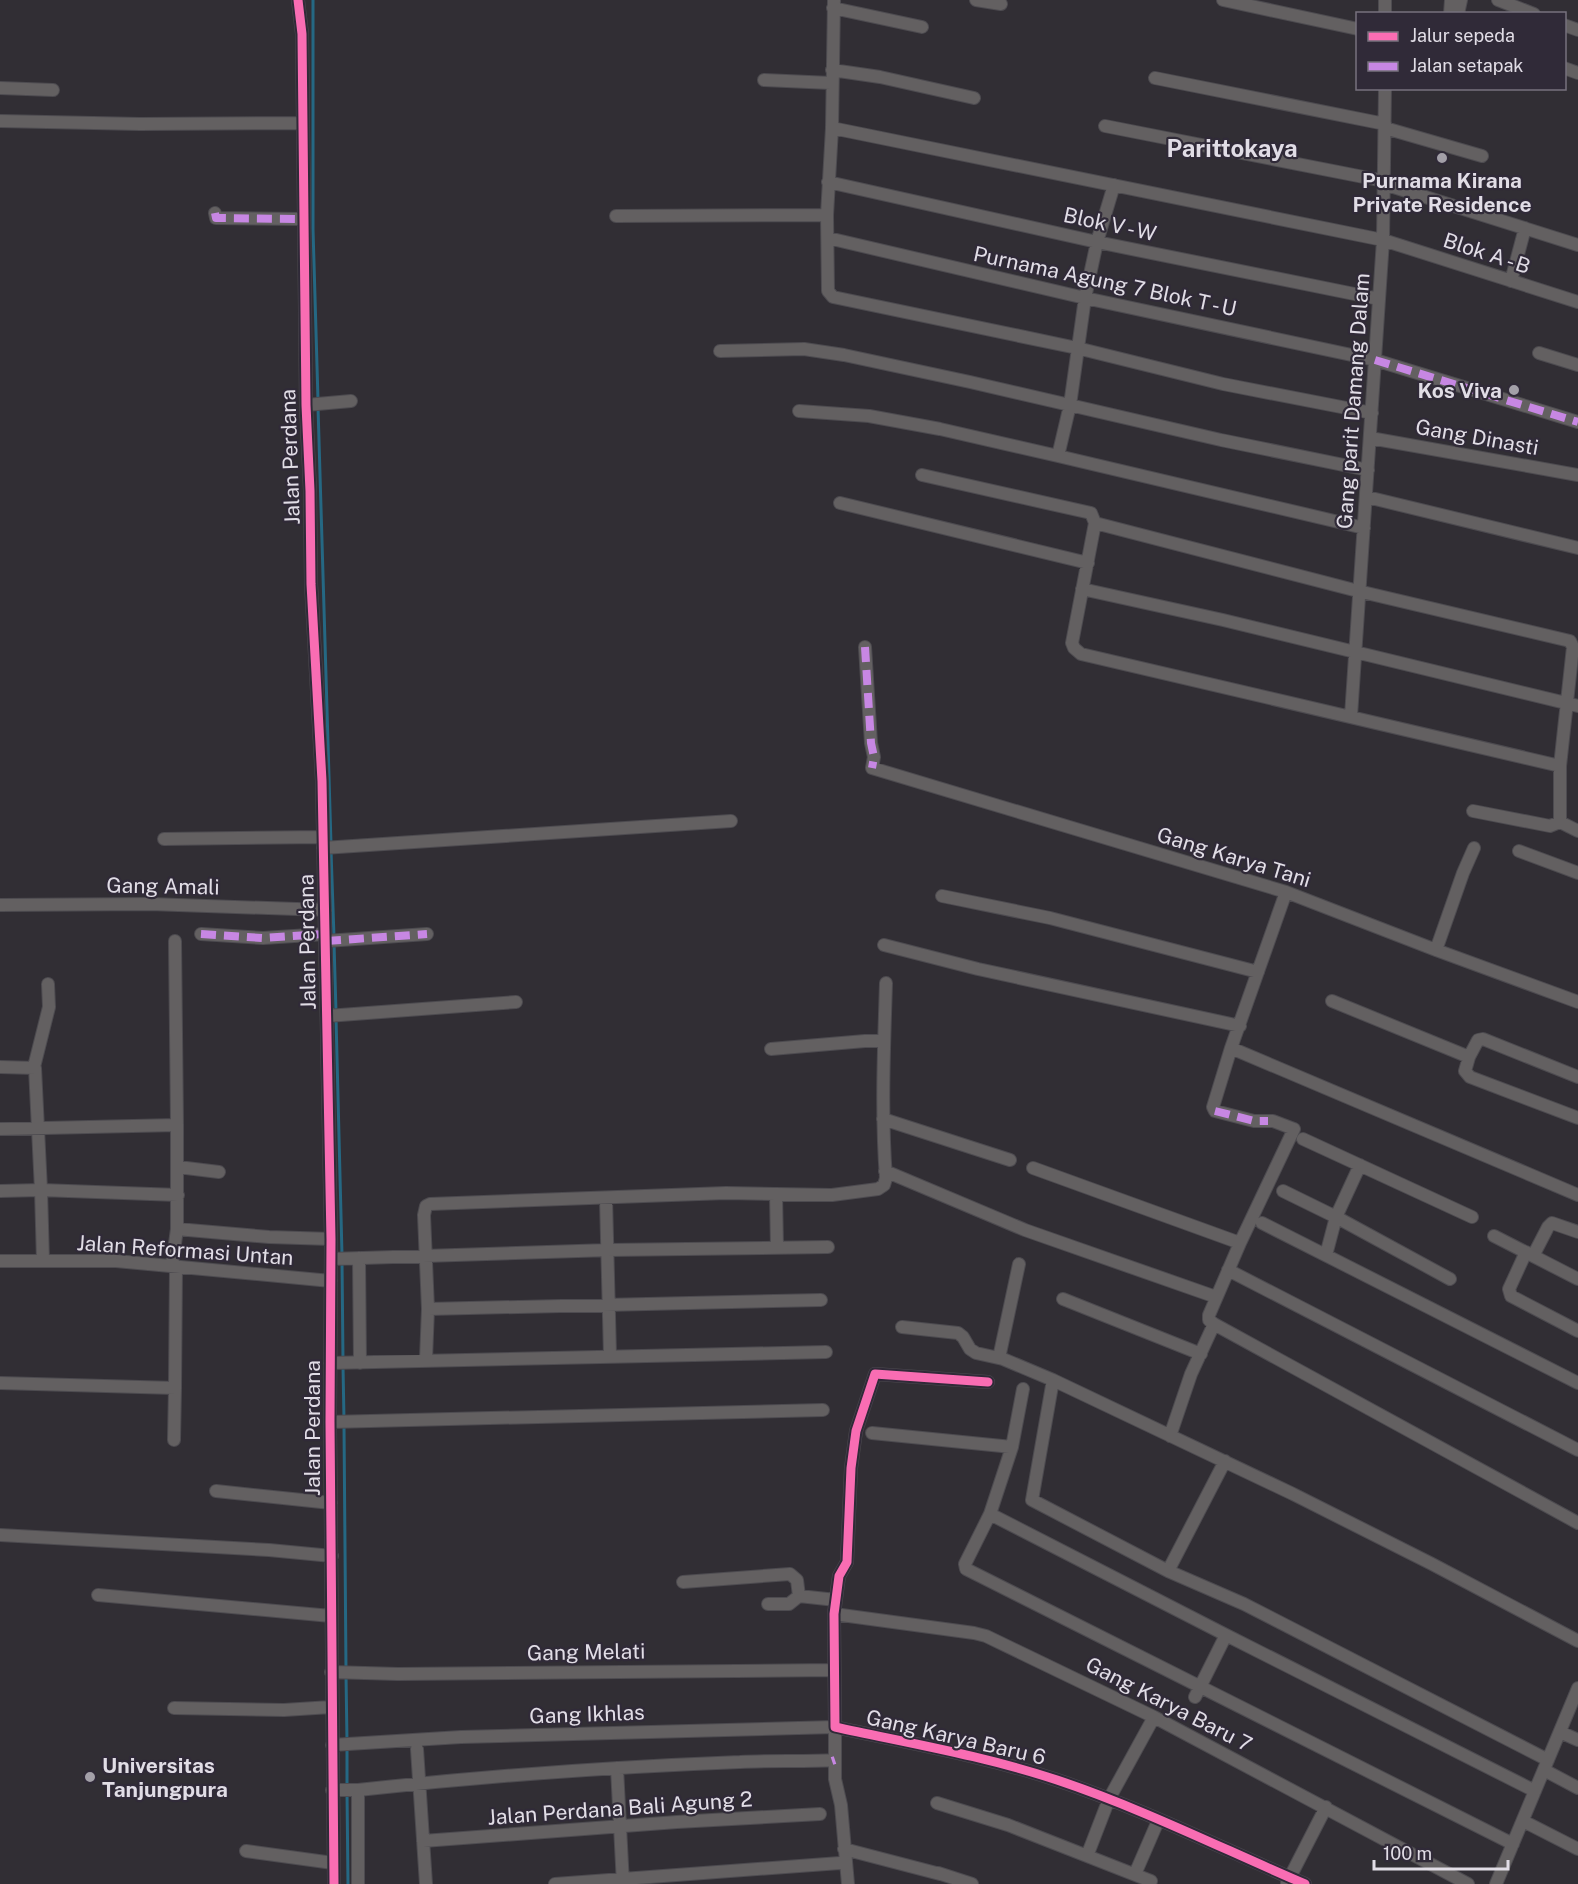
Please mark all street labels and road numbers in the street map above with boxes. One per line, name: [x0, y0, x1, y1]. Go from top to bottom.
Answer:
street label: Blok V - W: [1061, 202, 1159, 246]
street label: Blok A - B: [1440, 227, 1534, 279]
street label: Purnama Agung 7 Blok T - U: [971, 241, 1239, 321]
street label: Gang parit Damang Dalam: [1332, 272, 1374, 530]
street label: Jalan Perdana: [275, 389, 305, 525]
street label: Gang Dinasti: [1414, 414, 1540, 460]
street label: Gang Karya Tani: [1154, 822, 1314, 892]
street label: Gang Amali: [106, 873, 220, 899]
street label: Jalan Perdana: [293, 874, 321, 1010]
street label: Jalan Reformasi Untan: [76, 1230, 294, 1270]
street label: Jalan Perdana: [300, 1360, 325, 1496]
street label: Gang Melati: [527, 1638, 645, 1666]
street label: Gang Karya Baru 7: [1082, 1651, 1256, 1757]
street label: Gang Ikhlas: [529, 1699, 645, 1729]
street label: Gang Karya Baru 6: [864, 1704, 1048, 1770]
street label: Jalan Perdana Bali Agung 2: [487, 1786, 753, 1830]

